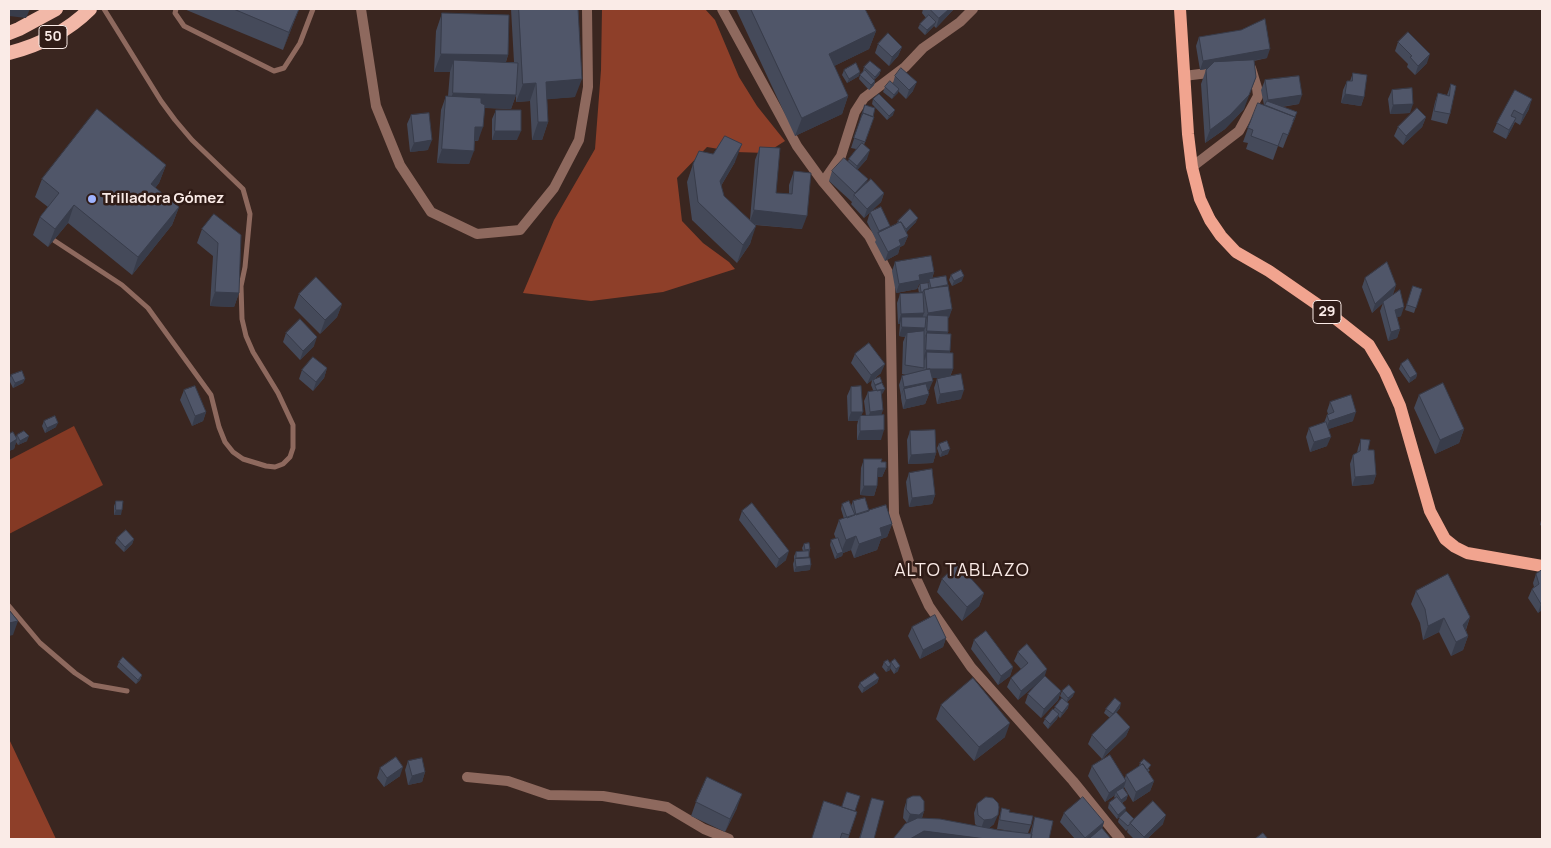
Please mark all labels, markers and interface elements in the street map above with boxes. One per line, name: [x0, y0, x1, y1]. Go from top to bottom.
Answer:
road number: 50: [39, 26, 67, 48]
place label: Trilladora Gómez: [102, 190, 224, 208]
marker: Trilladora Gómez: [86, 193, 98, 205]
road number: 29: [1313, 300, 1341, 324]
district label: ALTO TABLAZO: [893, 560, 1031, 582]

